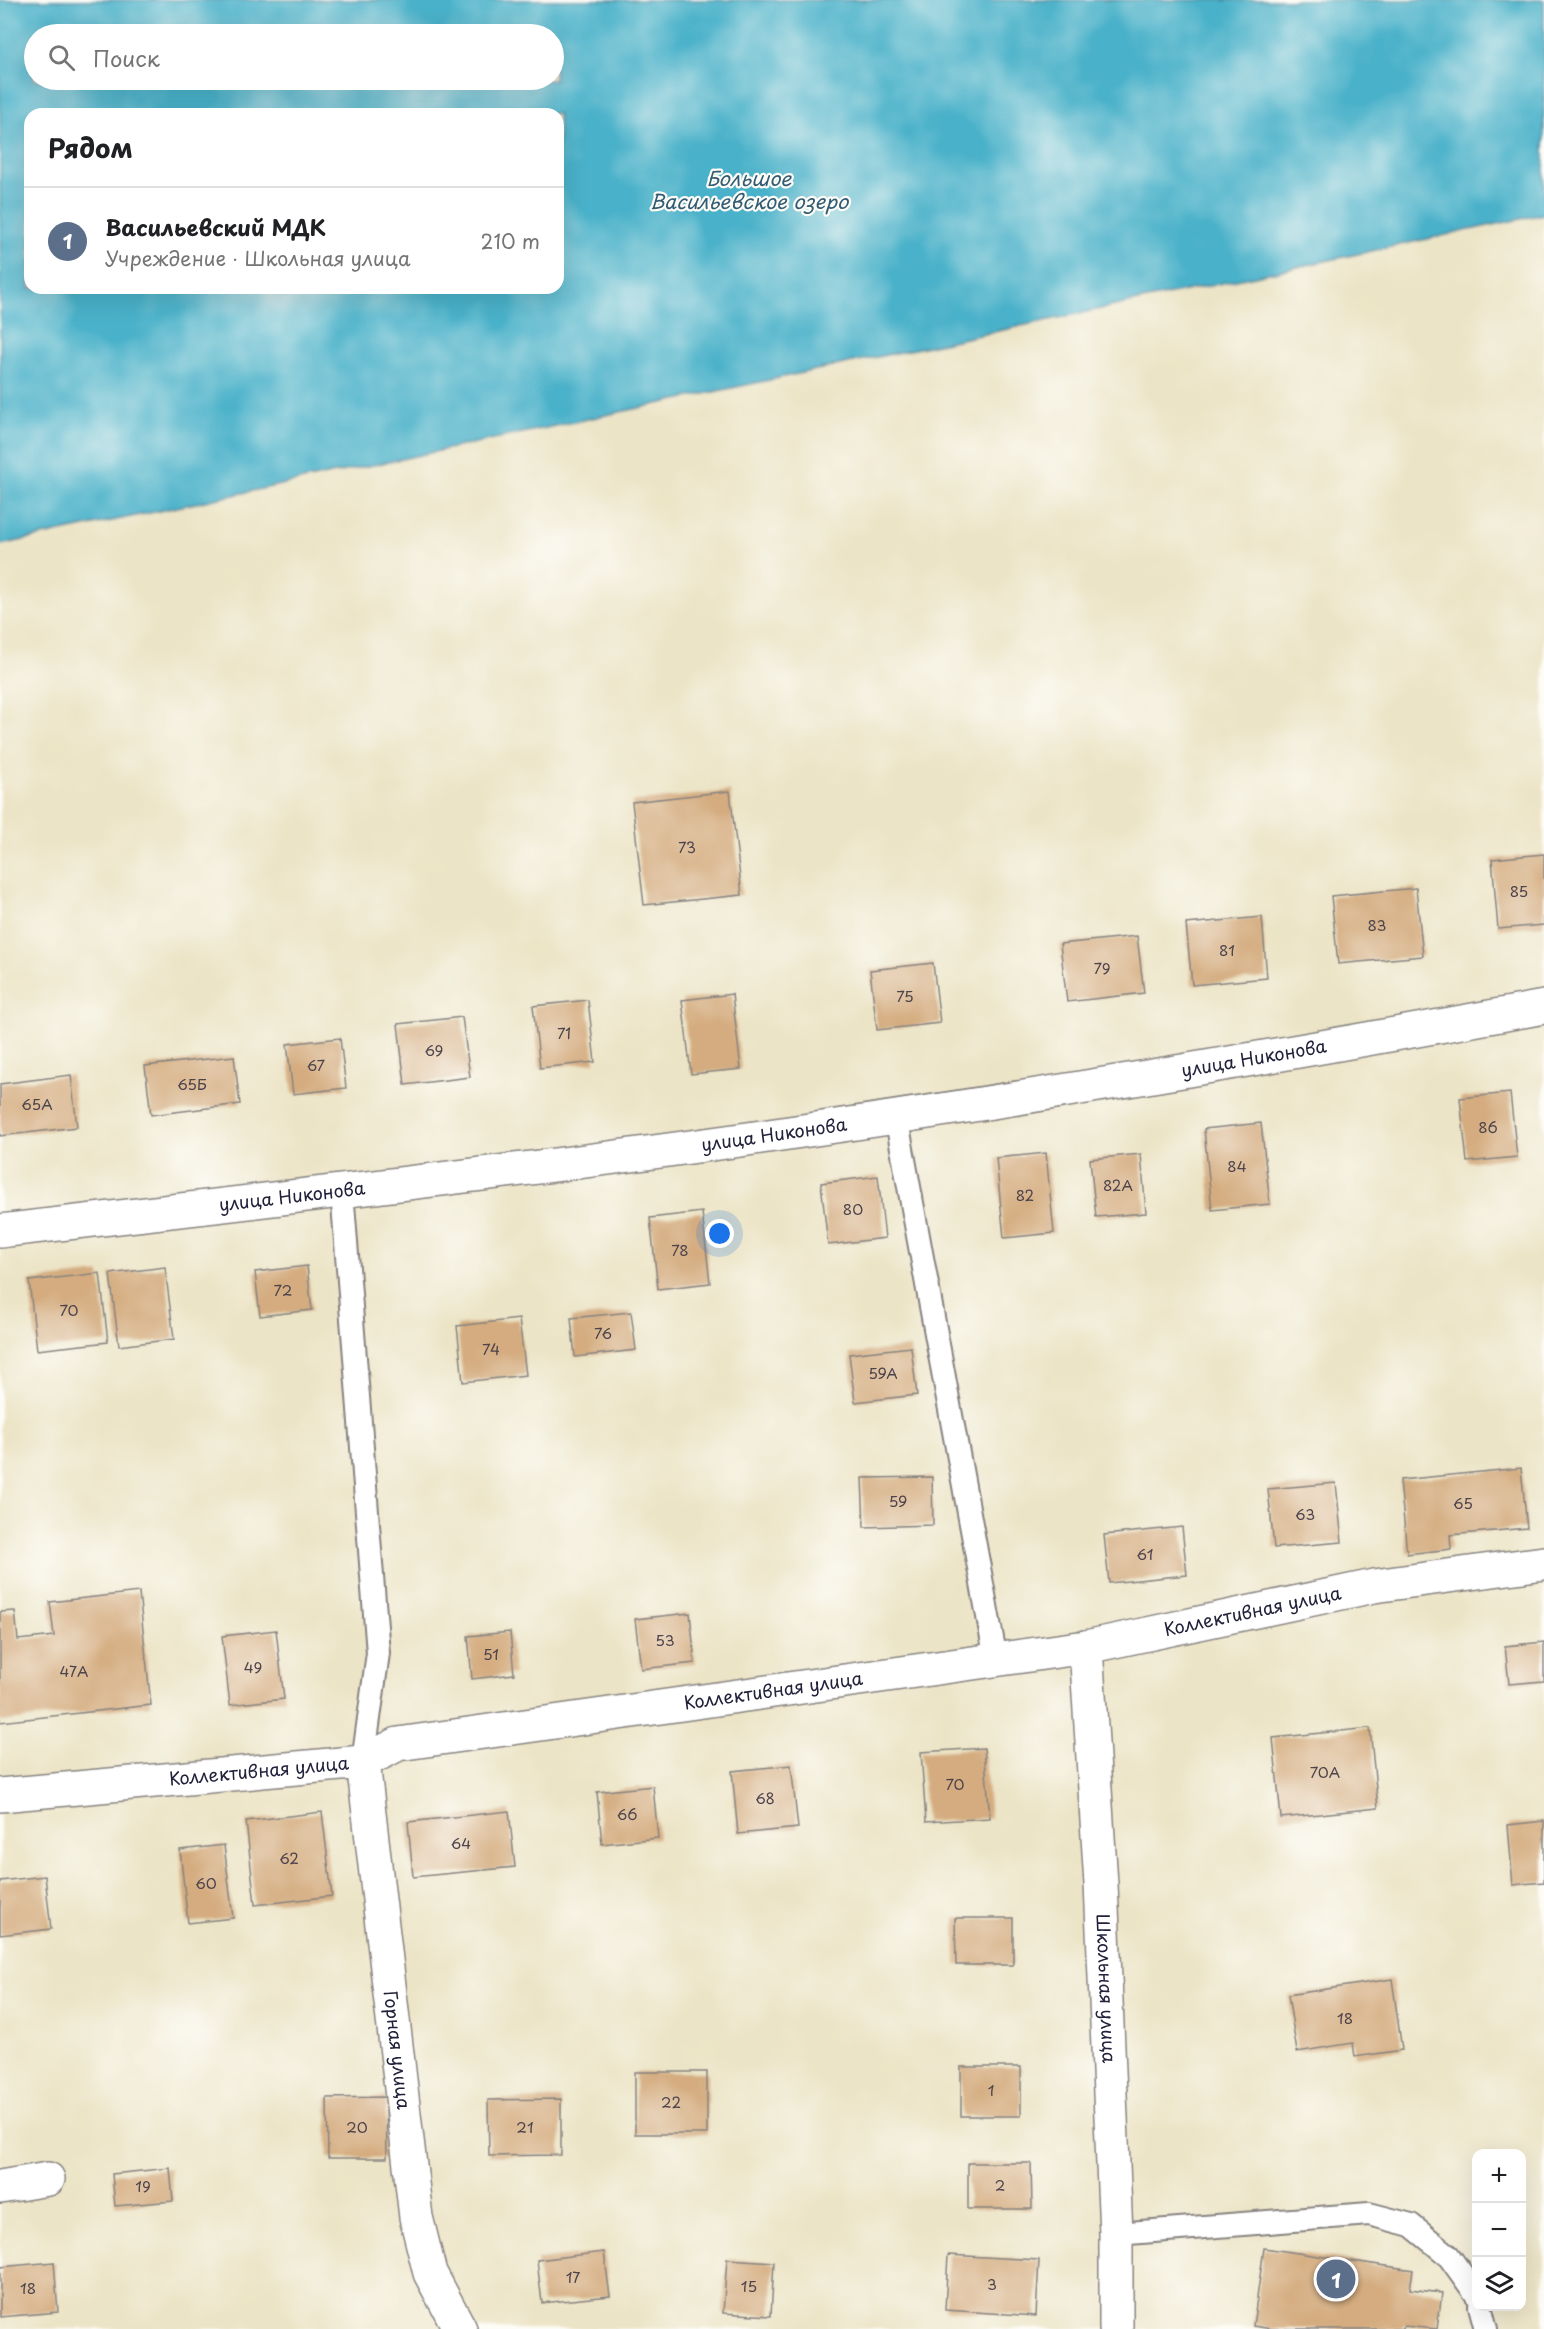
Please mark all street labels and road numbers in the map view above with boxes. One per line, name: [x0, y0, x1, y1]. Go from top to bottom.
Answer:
street label: улица Никонова: [1179, 1031, 1329, 1083]
street label: улица Никонова: [699, 1109, 849, 1157]
street label: улица Никонова: [217, 1173, 367, 1217]
street label: Коллективная улица: [1161, 1578, 1344, 1642]
street label: Коллективная улица: [682, 1664, 865, 1716]
street label: Коллективная улица: [168, 1748, 350, 1792]
street label: Школьная улица: [1090, 1913, 1124, 2064]
street label: Горная улица: [378, 1989, 418, 2111]

